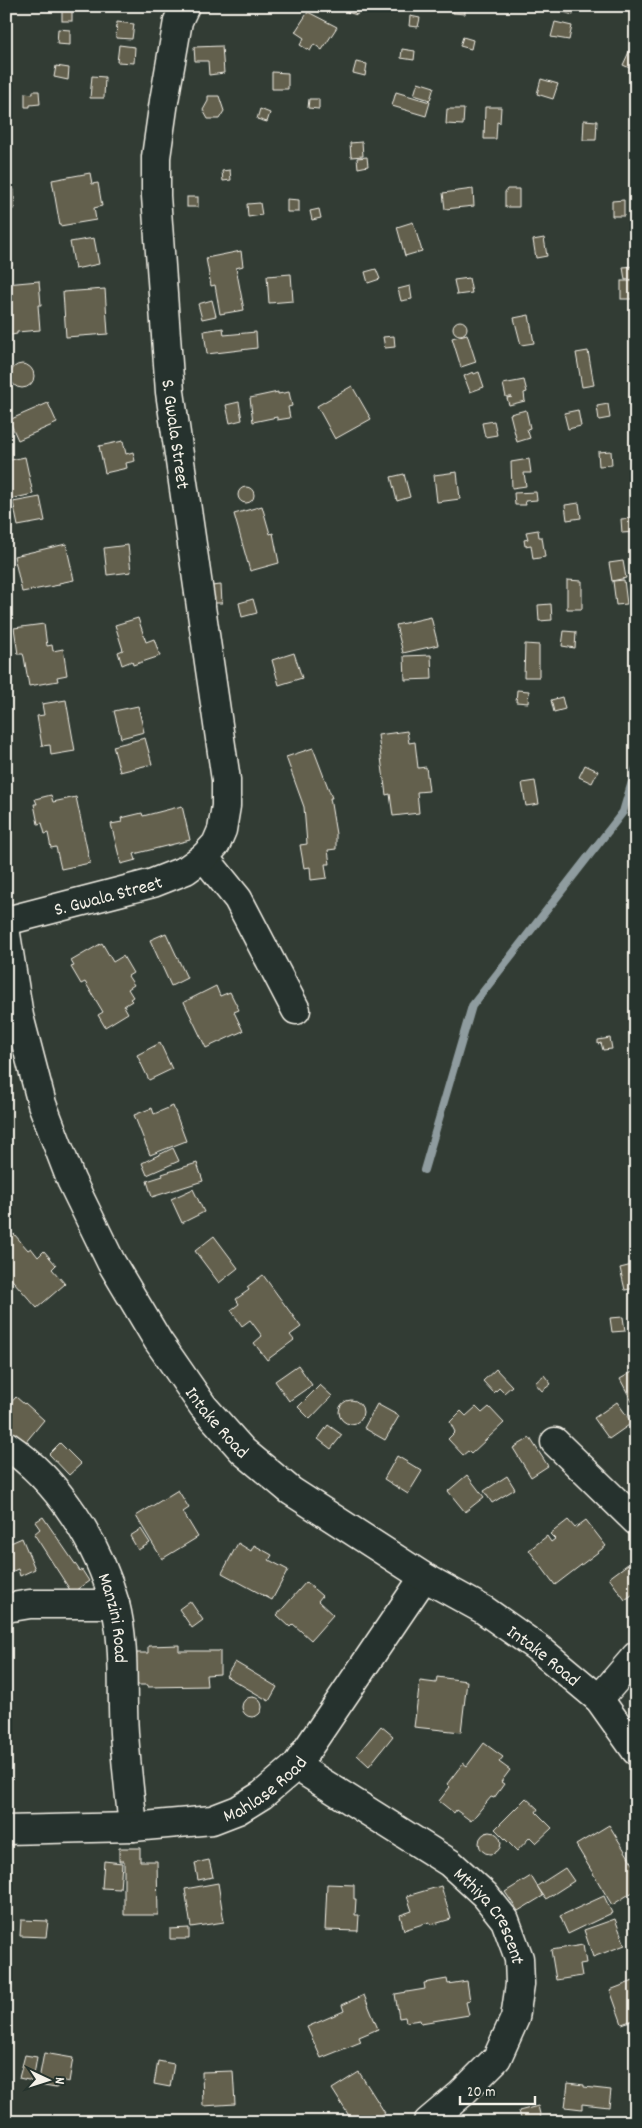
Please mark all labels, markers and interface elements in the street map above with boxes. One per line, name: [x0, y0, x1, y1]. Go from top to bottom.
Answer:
street label: S. Gwala Street: [152, 378, 195, 491]
street label: S. Gwala Street: [52, 871, 167, 925]
street label: Intake Road: [177, 1382, 253, 1467]
street label: Manzini Road: [89, 1570, 132, 1663]
street label: Intake Road: [500, 1620, 584, 1695]
street label: Mahlase Road: [220, 1752, 316, 1831]
street label: Mthiya Crescent: [446, 1862, 529, 1965]
north arrow: [22, 2056, 72, 2106]
scale bar: [460, 2073, 534, 2105]
text: N: [49, 2077, 69, 2085]
text: 20 m: [467, 2082, 495, 2104]

